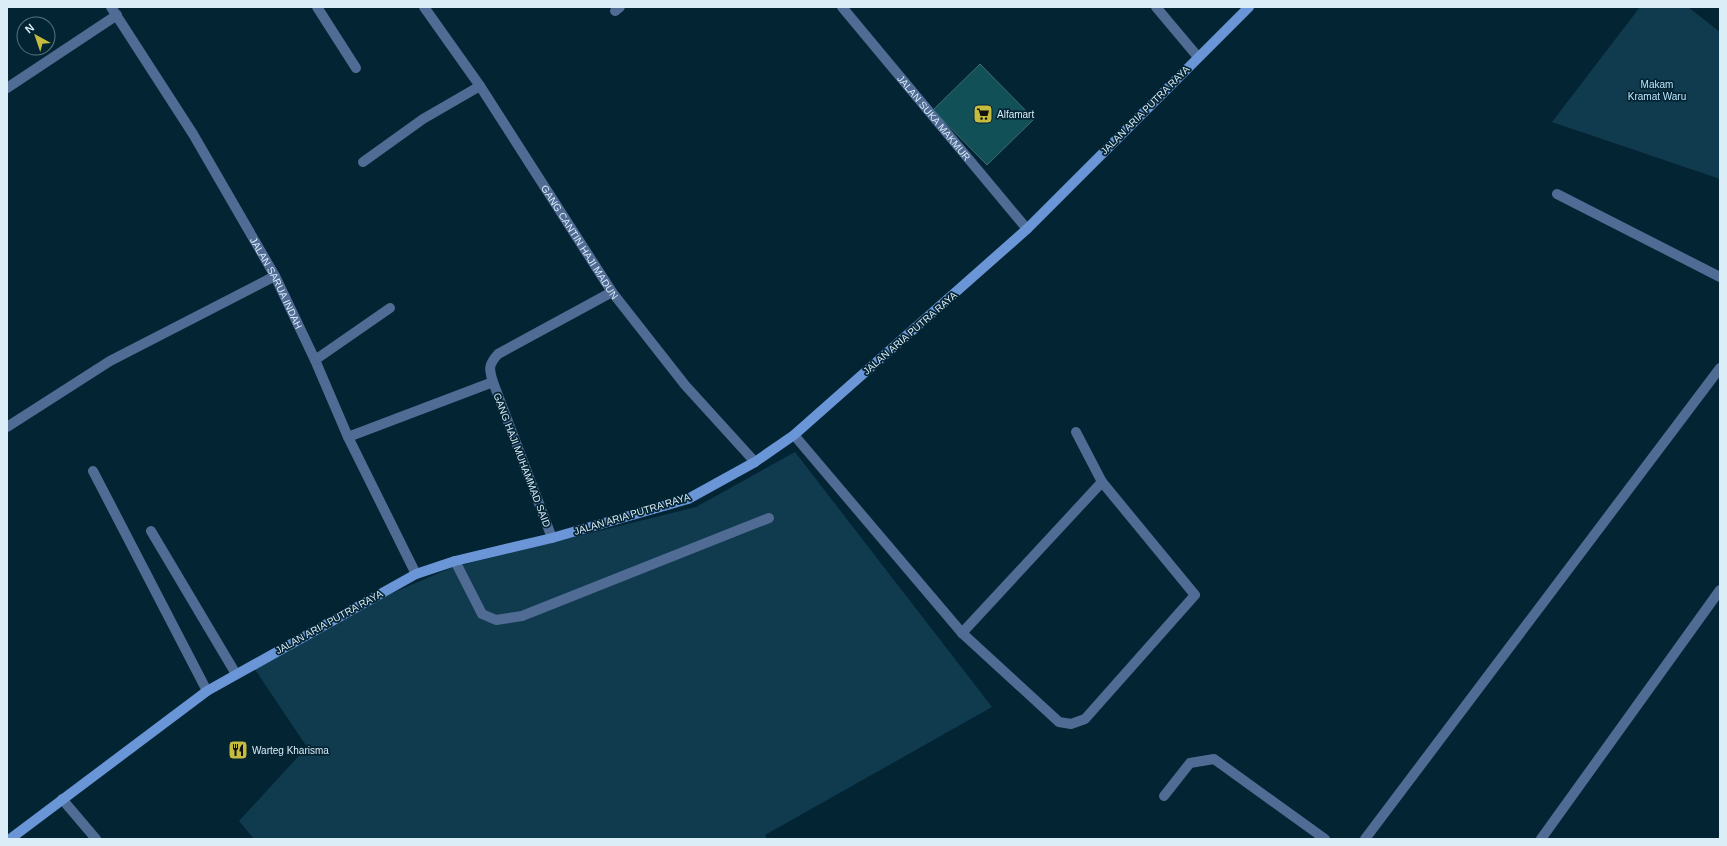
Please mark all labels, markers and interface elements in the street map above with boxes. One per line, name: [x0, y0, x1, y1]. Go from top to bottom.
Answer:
north arrow: [16, 16, 56, 56]
text: N: [23, 21, 37, 35]
street label: JALAN ARIA PUTRA RAYA: [1098, 63, 1192, 157]
street label: JALAN SUKA MAKMUR: [895, 73, 973, 163]
park label: Makam Kramat Waru: [1628, 79, 1686, 102]
supermarket icon: Alfamart: [972, 103, 994, 125]
place label: Alfamart: [997, 109, 1034, 120]
street label: GANG CANTIN HAJI MADUN: [539, 183, 621, 301]
street label: JALAN SARUA INDAH: [248, 235, 305, 331]
street label: JALAN ARIA PUTRA RAYA: [861, 289, 959, 377]
street label: GANG HAJI MUHAMMAD SAID: [491, 391, 553, 529]
street label: JALAN ARIA PUTRA RAYA: [573, 491, 692, 537]
street label: JALAN ARIA PUTRA RAYA: [274, 588, 385, 656]
restaurant icon: Warteg Kharisma: [227, 739, 249, 761]
place label: Warteg Kharisma: [252, 745, 329, 756]

